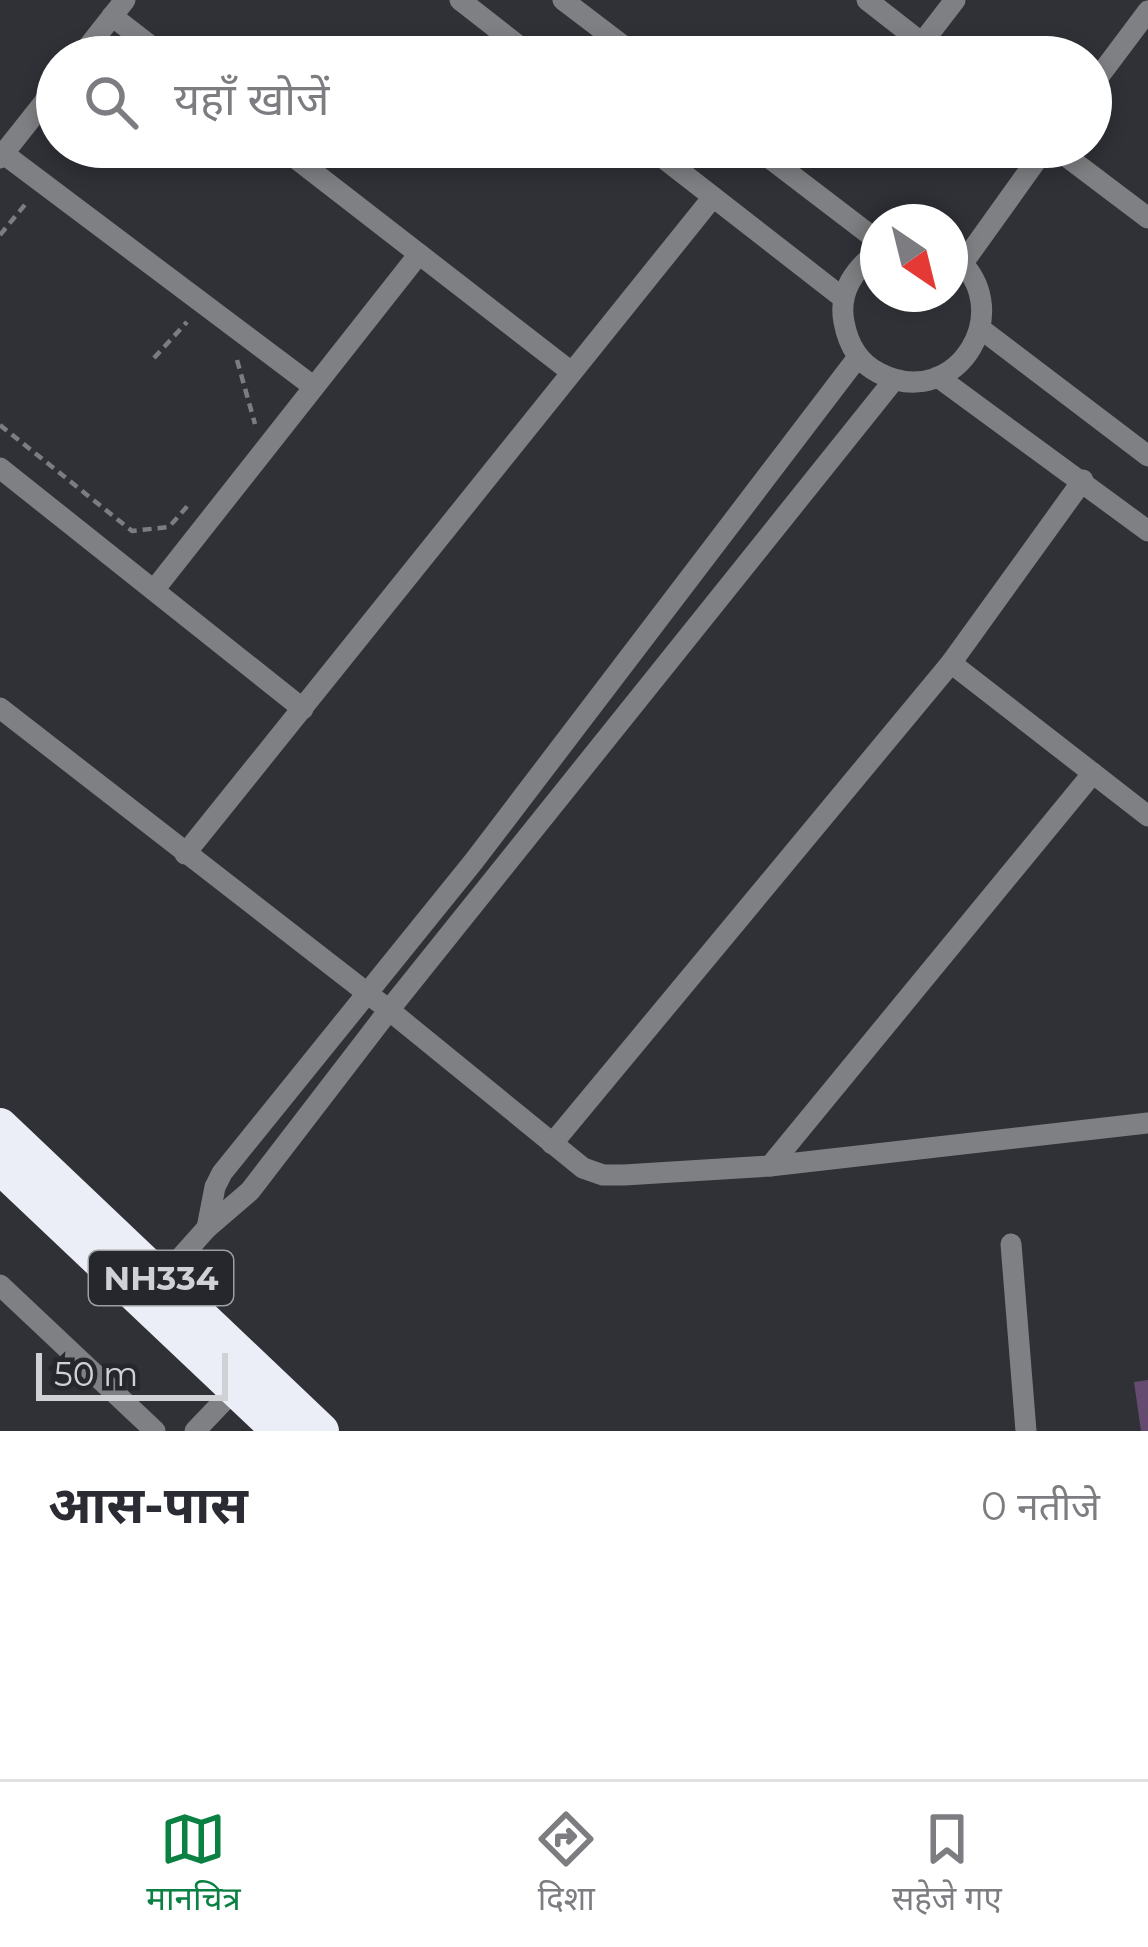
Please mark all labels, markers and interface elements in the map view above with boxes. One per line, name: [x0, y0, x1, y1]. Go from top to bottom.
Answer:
search box: [36, 36, 1112, 168]
icon: search: [78, 69, 144, 135]
text: यहाँ खोजें: [174, 71, 329, 126]
north arrow: [860, 204, 968, 312]
road number: NH334: [89, 1251, 233, 1305]
scale bar: [36, 1347, 228, 1400]
text: 50 m: [54, 1354, 138, 1394]
text: आस-पास: [48, 1474, 248, 1536]
text: 0 नतीजे: [981, 1482, 1100, 1530]
tab: मानचित्र: [146, 1806, 241, 1923]
tab: दिशा: [533, 1806, 599, 1923]
tab: सहेजे गए: [892, 1806, 1002, 1923]

